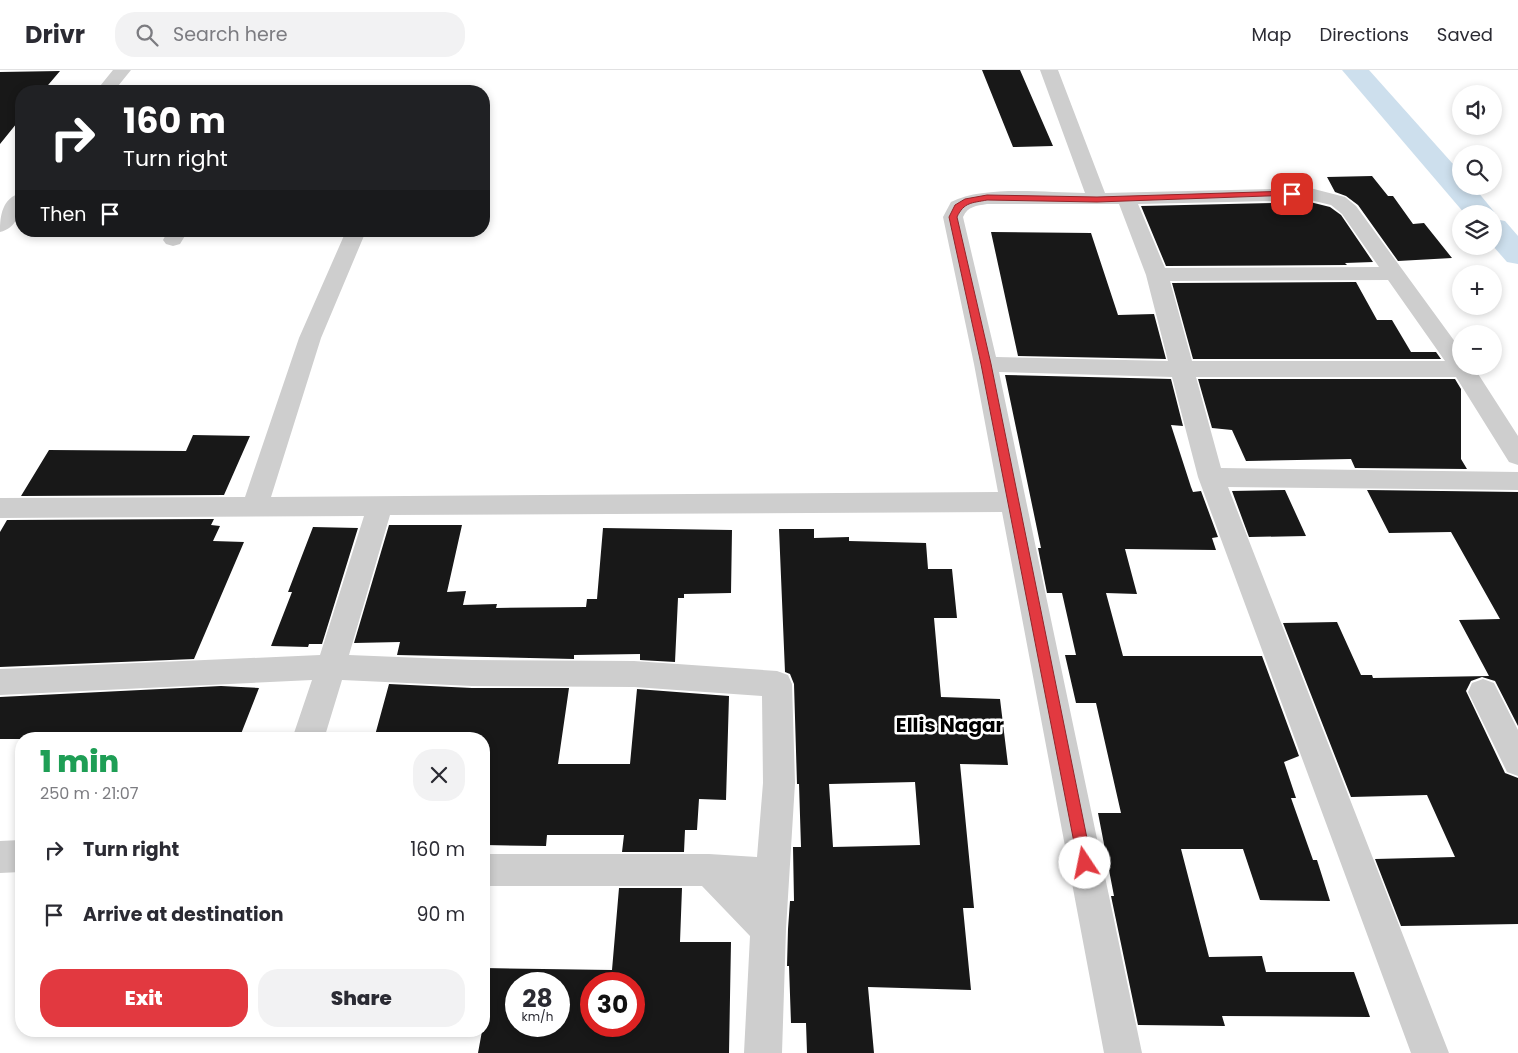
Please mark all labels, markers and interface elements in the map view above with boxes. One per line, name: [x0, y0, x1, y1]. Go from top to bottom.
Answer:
search box: [115, 12, 465, 57]
text: Drivr: [25, 18, 85, 51]
icon: search: [133, 21, 161, 49]
text: Search here: [173, 21, 288, 48]
text: Map: [1252, 22, 1291, 47]
text: Directions: [1319, 22, 1409, 47]
text: Saved: [1437, 22, 1493, 47]
map controls: [1452, 85, 1502, 375]
button: sound: [1452, 85, 1502, 135]
text: 160 m: [123, 96, 226, 145]
icon: right: [40, 105, 105, 170]
text: Turn right: [123, 143, 228, 174]
button: search: [1452, 145, 1502, 195]
pin: [1271, 173, 1313, 215]
icon: arrive: [1278, 180, 1306, 208]
icon: arrive: [96, 200, 124, 228]
text: Then: [40, 201, 86, 228]
button: layers: [1452, 205, 1502, 255]
button: +: [1452, 265, 1502, 315]
button: −: [1452, 325, 1502, 375]
district label: Ellis Nagar: [896, 711, 1005, 739]
text: 1 min: [40, 740, 119, 783]
button: close: [413, 749, 465, 801]
text: 250 m · 21:07: [40, 782, 139, 805]
icon: right: [40, 836, 68, 864]
text: Turn right: [83, 836, 179, 863]
text: 160 m: [410, 836, 465, 863]
position arrow: [1058, 836, 1110, 888]
icon: arrive: [40, 901, 68, 929]
text: Arrive at destination: [83, 901, 284, 928]
text: 90 m: [416, 901, 465, 928]
button: Exit: [40, 969, 248, 1027]
button: Share: [258, 969, 465, 1027]
speed limit sign: 30: [580, 972, 645, 1037]
text: 28: [522, 981, 553, 1016]
text: km/h: [522, 1008, 553, 1025]

